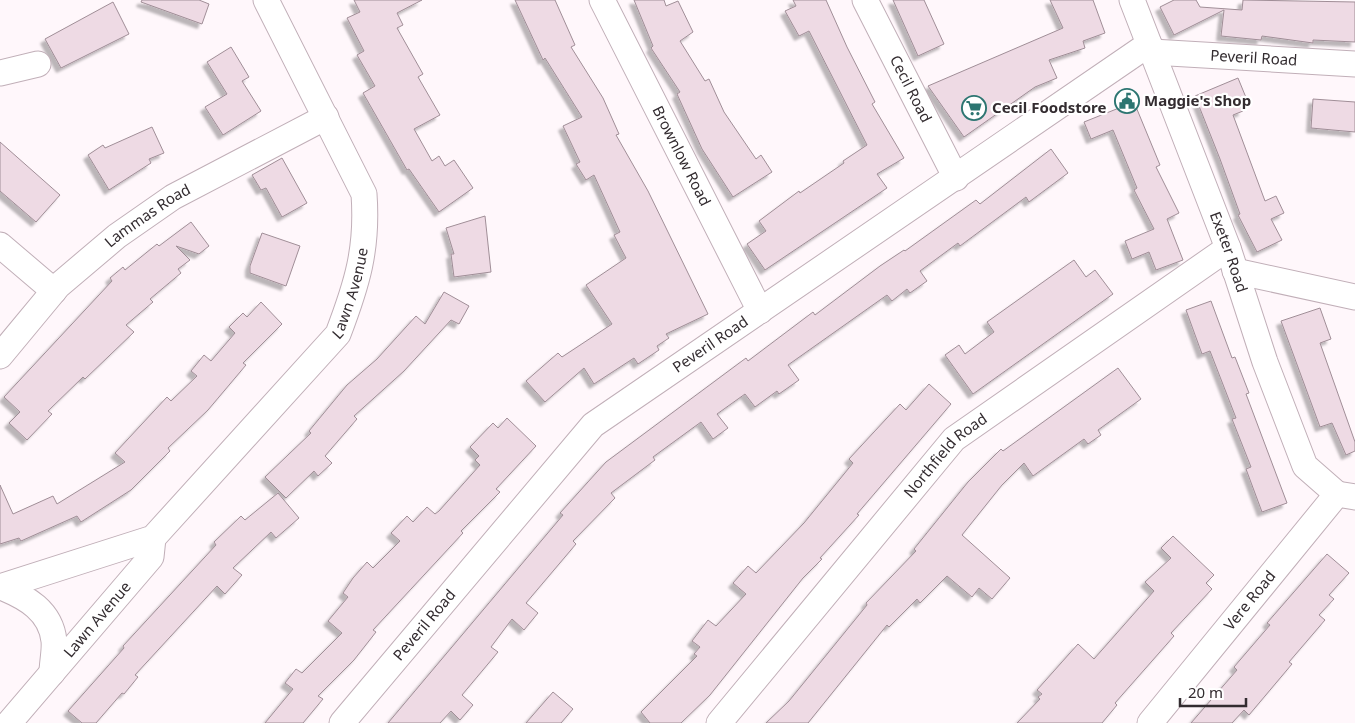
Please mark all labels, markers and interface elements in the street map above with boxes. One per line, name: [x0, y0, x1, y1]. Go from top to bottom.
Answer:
street label: Peveril Road: [1210, 44, 1298, 70]
street label: Cecil Road: [886, 52, 937, 126]
public building icon: Maggie's Shop: [1114, 88, 1140, 114]
place label: Maggie's Shop: [1144, 90, 1251, 110]
supermarket icon: Cecil Foodstore: [961, 95, 987, 121]
place label: Cecil Foodstore: [992, 97, 1106, 117]
street label: Brownlow Road: [648, 102, 716, 209]
street label: Lammas Road: [100, 179, 194, 251]
street label: Exeter Road: [1206, 208, 1253, 295]
street label: Lawn Avenue: [327, 246, 372, 343]
street label: Peveril Road: [668, 311, 752, 377]
street label: Northfield Road: [899, 408, 991, 501]
street label: Vere Road: [1219, 566, 1280, 634]
street label: Lawn Avenue: [58, 577, 135, 661]
street label: Peveril Road: [388, 585, 459, 664]
scale bar: [1180, 676, 1246, 708]
text: 20 m: [1188, 682, 1223, 702]

